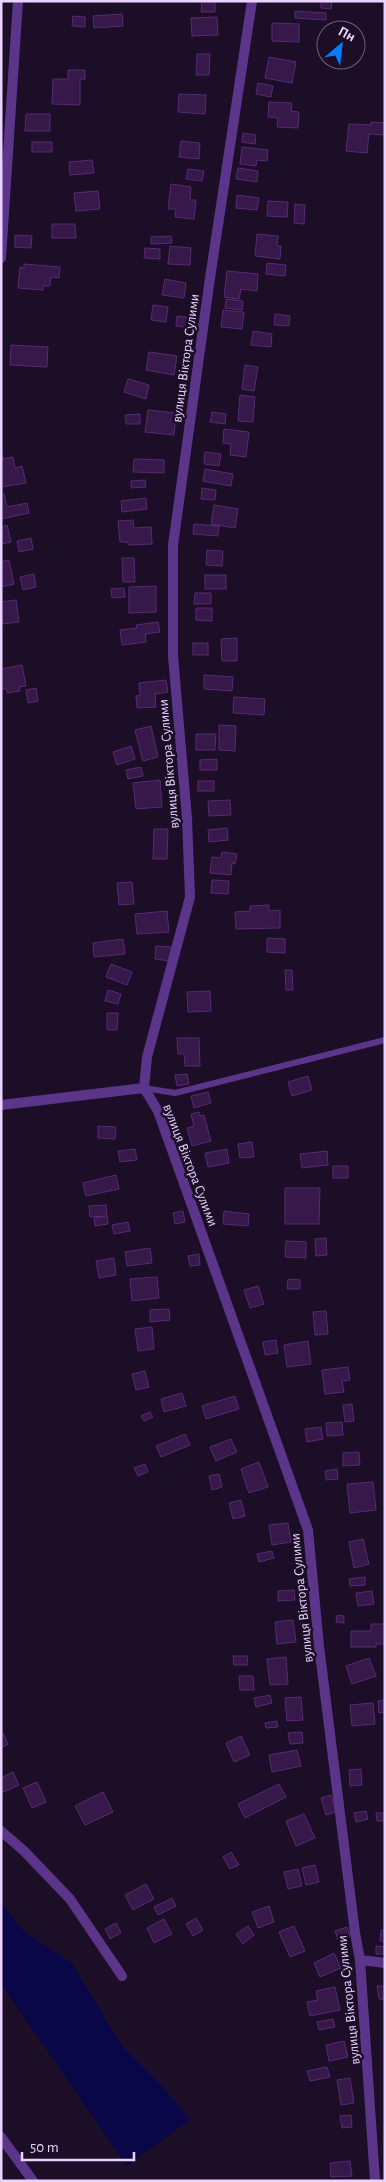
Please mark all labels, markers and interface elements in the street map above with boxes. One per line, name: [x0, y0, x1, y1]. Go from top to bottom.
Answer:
north arrow: [316, 20, 366, 70]
text: Пн: [336, 24, 357, 45]
street label: вулиця Віктора Сулими: [170, 293, 202, 424]
street label: вулиця Віктора Сулими: [156, 699, 182, 829]
street label: вулиця Віктора Сулими: [160, 1102, 220, 1229]
street label: вулиця Віктора Сулими: [288, 1532, 316, 1663]
street label: вулиця Віктора Сулими: [335, 1934, 363, 2065]
scale bar: [22, 2130, 135, 2162]
text: 50 m: [30, 2140, 59, 2155]

